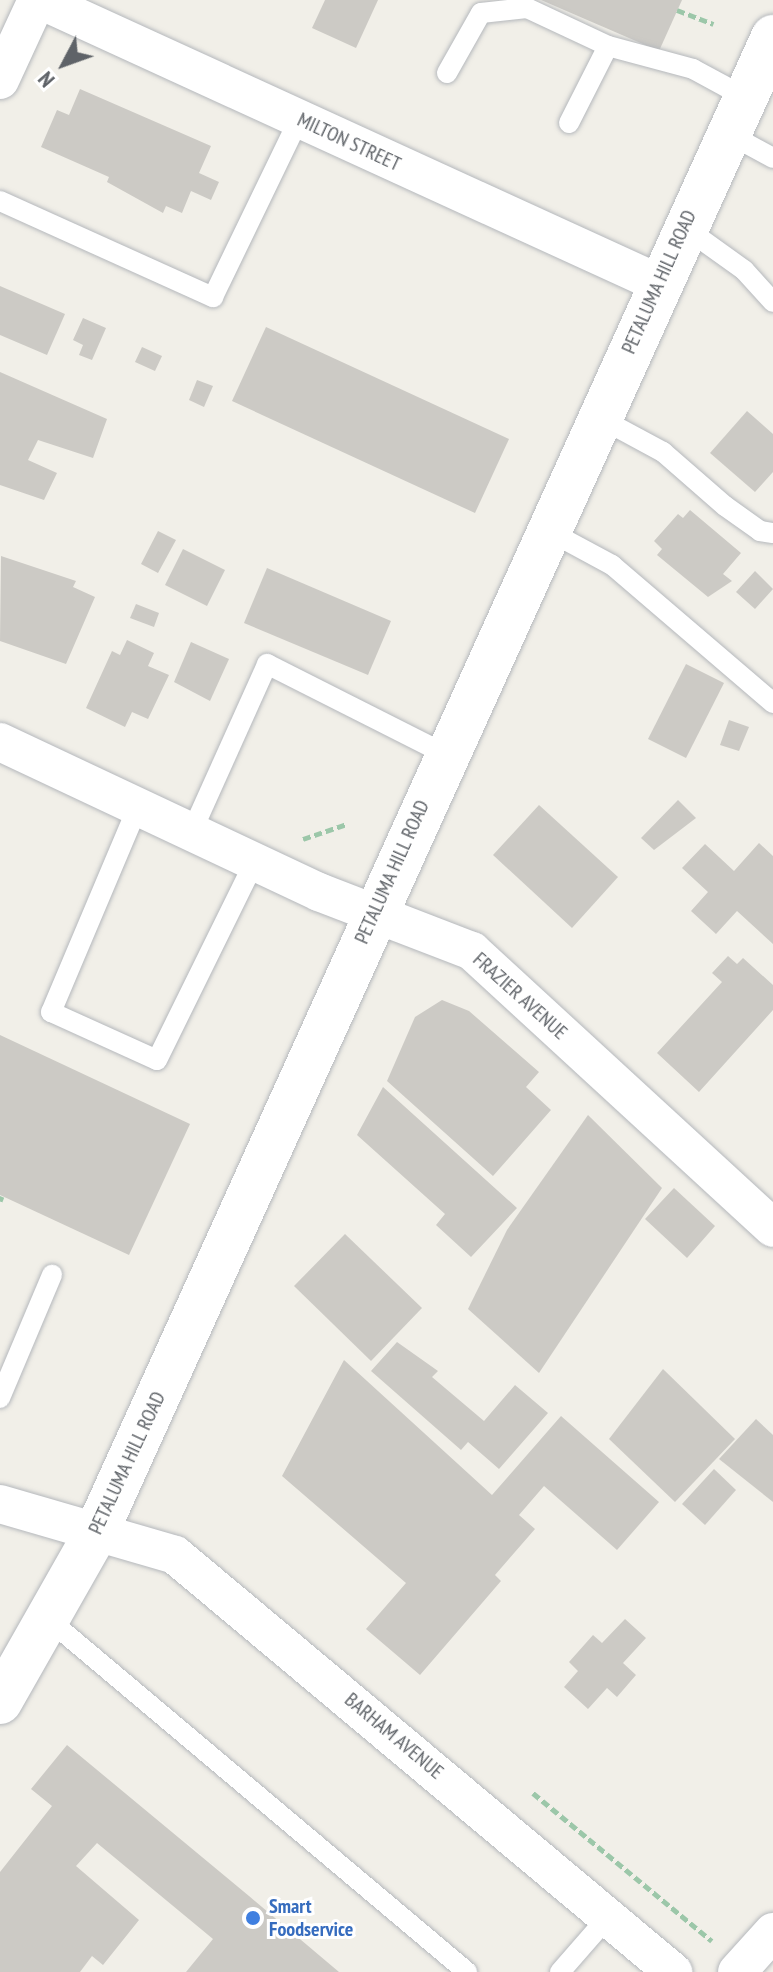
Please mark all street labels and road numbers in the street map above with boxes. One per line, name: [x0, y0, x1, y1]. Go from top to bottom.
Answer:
street label: MILTON STREET: [294, 108, 404, 176]
street label: PETALUMA HILL ROAD: [616, 206, 702, 358]
street label: PETALUMA HILL ROAD: [349, 796, 435, 948]
street label: FRAZIER AVENUE: [468, 947, 572, 1045]
street label: PETALUMA HILL ROAD: [83, 1387, 171, 1539]
street label: BARHAM AVENUE: [340, 1688, 448, 1784]

